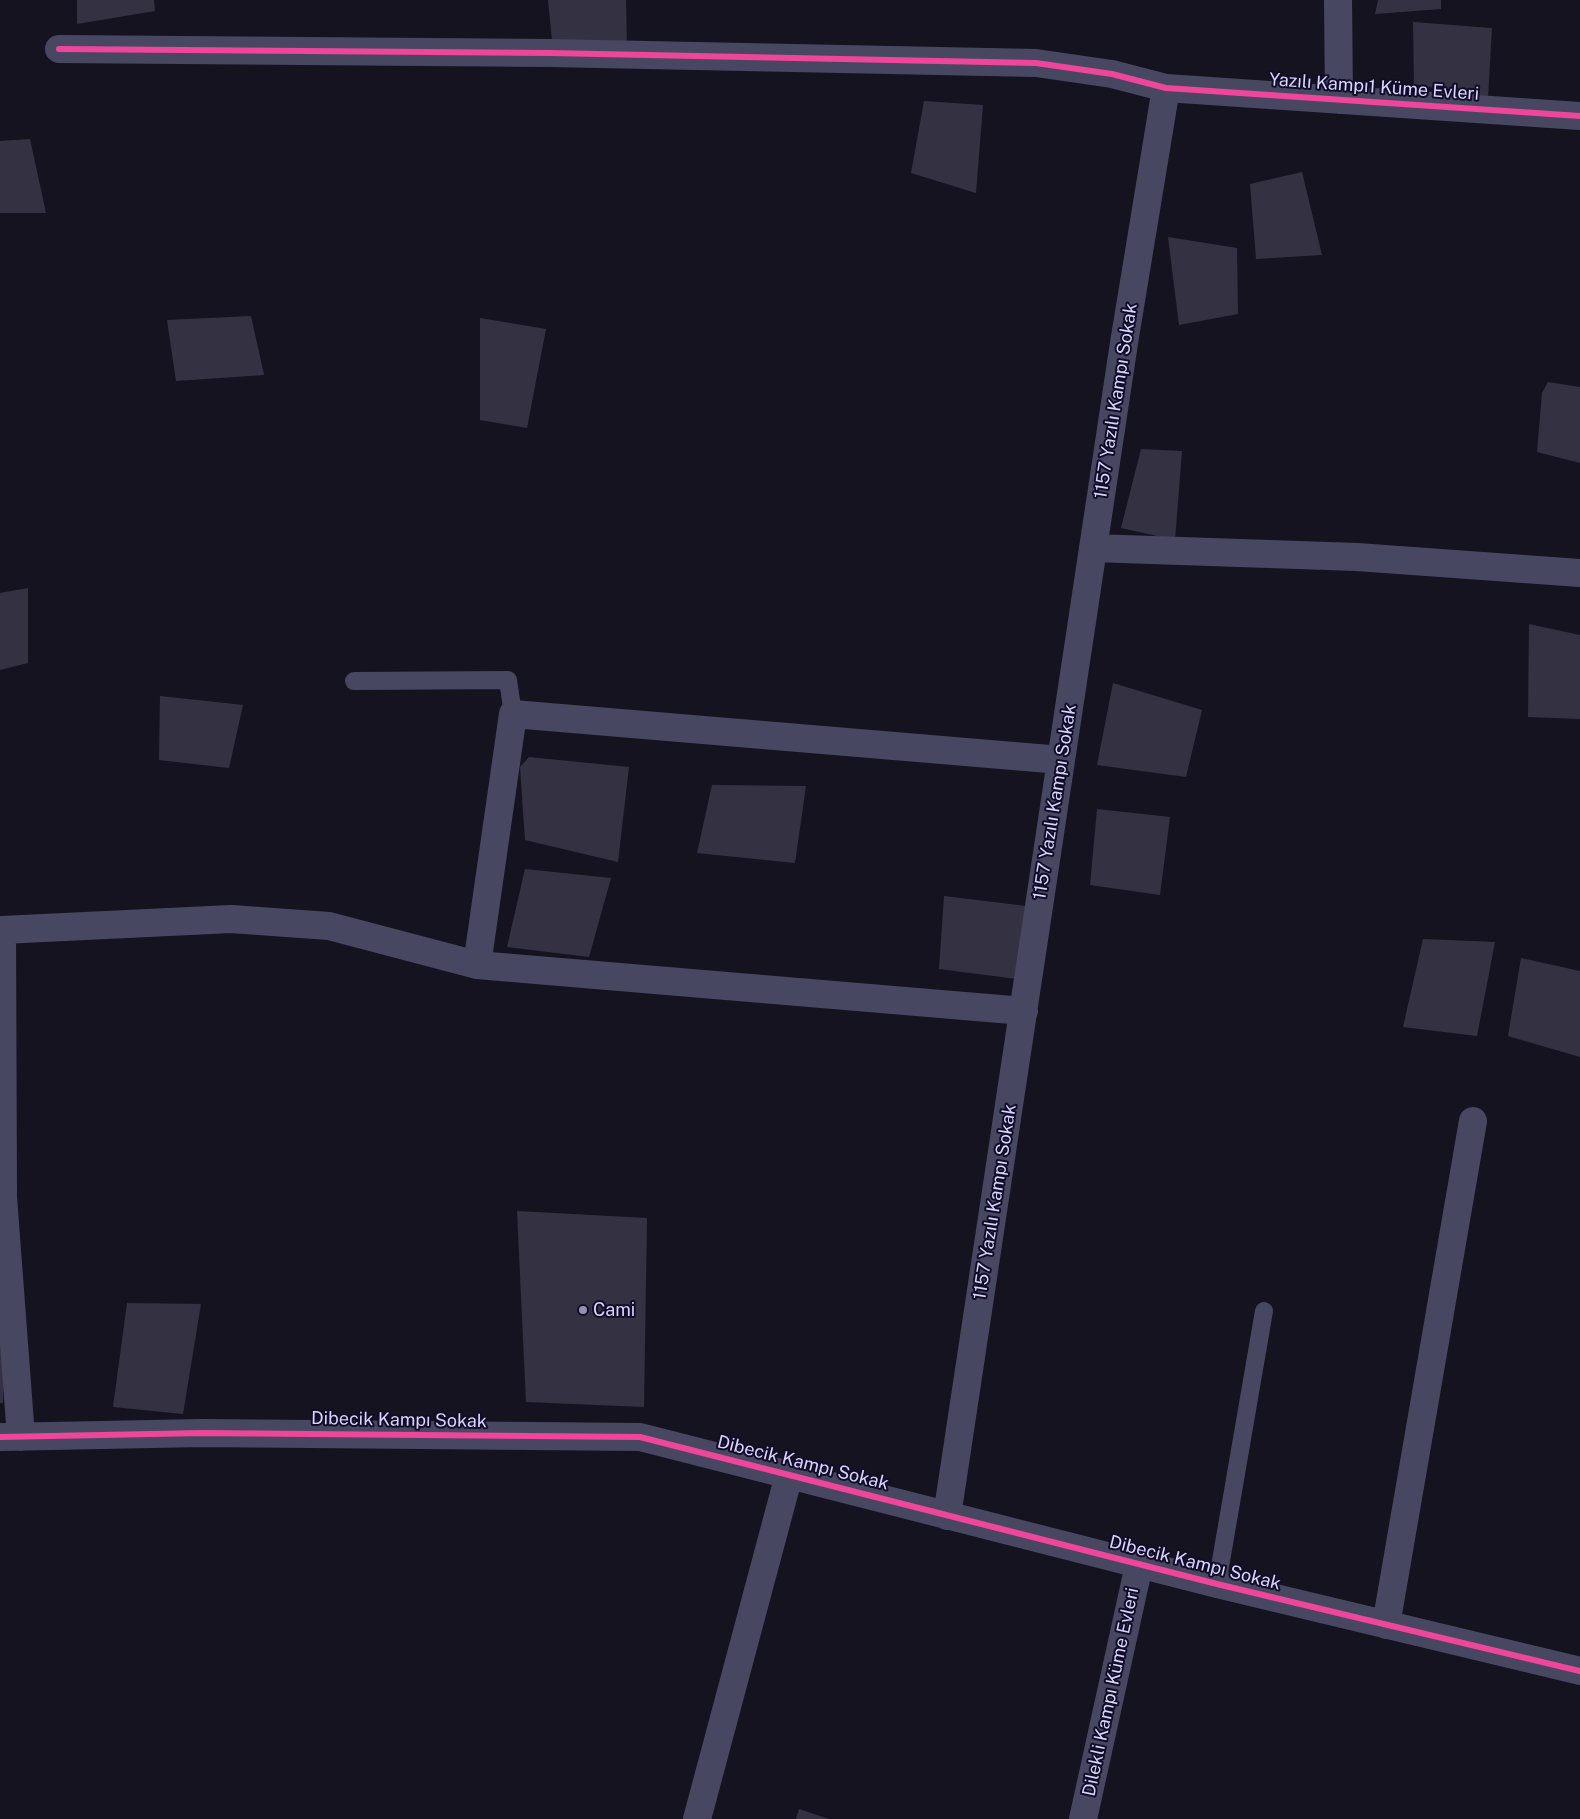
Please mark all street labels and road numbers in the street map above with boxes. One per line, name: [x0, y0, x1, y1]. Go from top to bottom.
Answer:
street label: Yazılı Kampı1 Küme Evleri: [1268, 69, 1480, 105]
street label: 1157 Yazılı Kampı Sokak: [1090, 302, 1142, 500]
street label: 1157 Yazılı Kampı Sokak: [1029, 703, 1081, 901]
street label: 1157 Yazılı Kampı Sokak: [969, 1103, 1021, 1301]
street label: Dibecik Kampı Sokak: [311, 1408, 487, 1432]
street label: Dibecik Kampı Sokak: [715, 1431, 891, 1495]
street label: Dibecik Kampı Sokak: [1107, 1531, 1283, 1595]
street label: Dilekli Kampı Küme Evleri: [1078, 1586, 1144, 1798]

